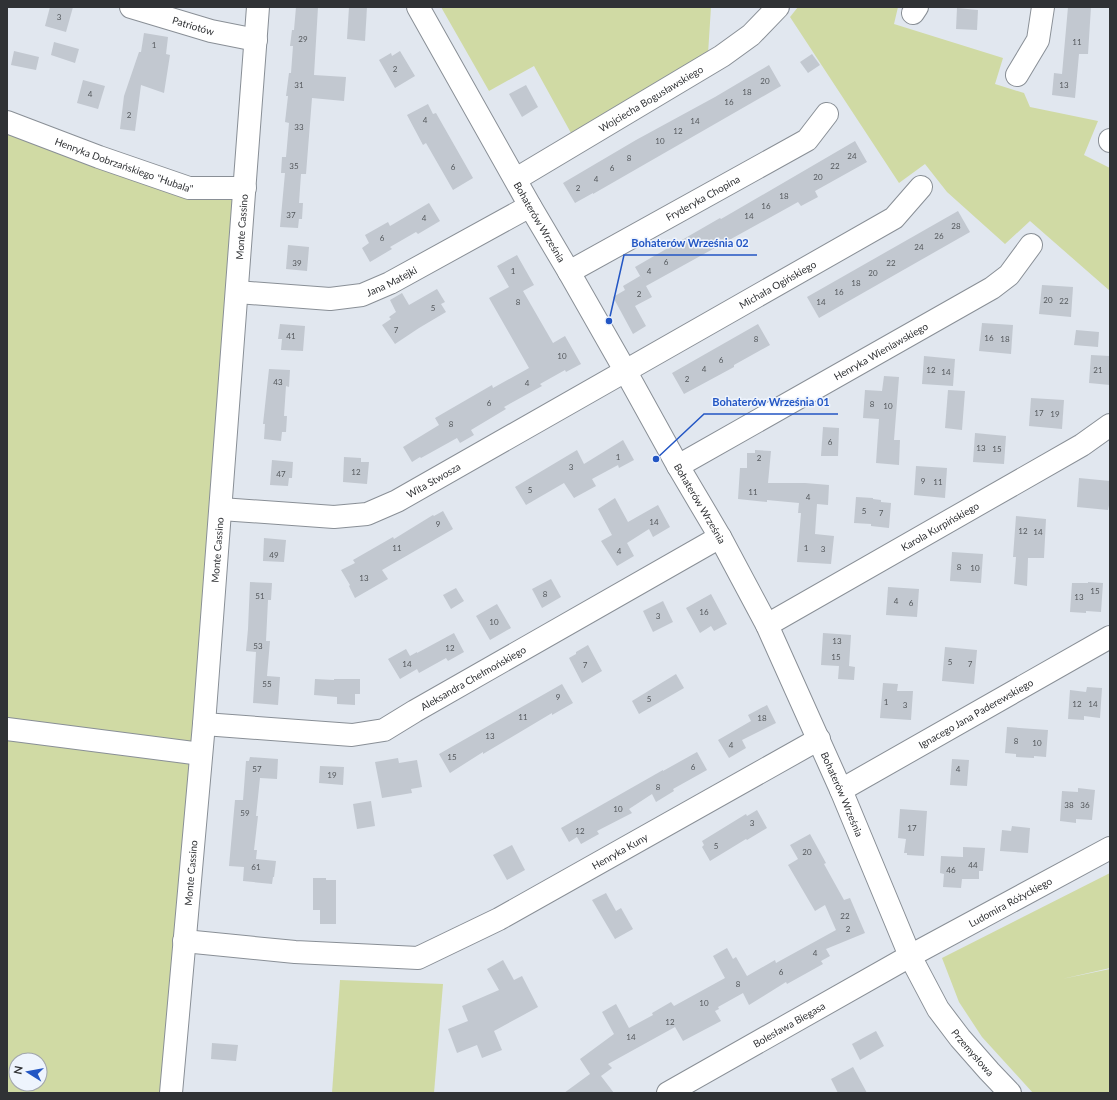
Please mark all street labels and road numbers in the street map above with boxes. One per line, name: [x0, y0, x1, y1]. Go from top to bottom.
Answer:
street label: Patriotów: [171, 14, 216, 38]
street label: Wojciecha Bogusławskiego: [597, 63, 705, 134]
street label: Henryka Dobrzańskiego "Hubala": [53, 135, 194, 194]
street label: Fryderyka Chopina: [664, 172, 742, 223]
street label: Bohaterów Września: [512, 180, 568, 264]
street label: Monte Cassino: [233, 193, 250, 260]
street label: Michała Ogińskiego: [737, 258, 818, 311]
street label: Jana Matejki: [364, 264, 419, 299]
street label: Henryka Wieniawskiego: [831, 319, 930, 383]
street label: Wita Stwosza: [404, 460, 462, 500]
street label: Bohaterów Września: [672, 461, 728, 546]
street label: Karola Kurpińskiego: [899, 499, 981, 553]
street label: Monte Cassino: [209, 516, 226, 583]
street label: Aleksandra Chełmońskiego: [418, 643, 528, 713]
street label: Ignacego Jana Paderewskiego: [916, 676, 1035, 751]
street label: Bohaterów Września: [819, 750, 866, 838]
street label: Henryka Kuny: [590, 830, 650, 872]
street label: Monte Cassino: [182, 839, 200, 906]
street label: Ludomira Różyckiego: [967, 874, 1054, 929]
street label: Bolesława Biegasa: [751, 999, 827, 1050]
street label: Przemysłowa: [949, 1026, 996, 1078]

